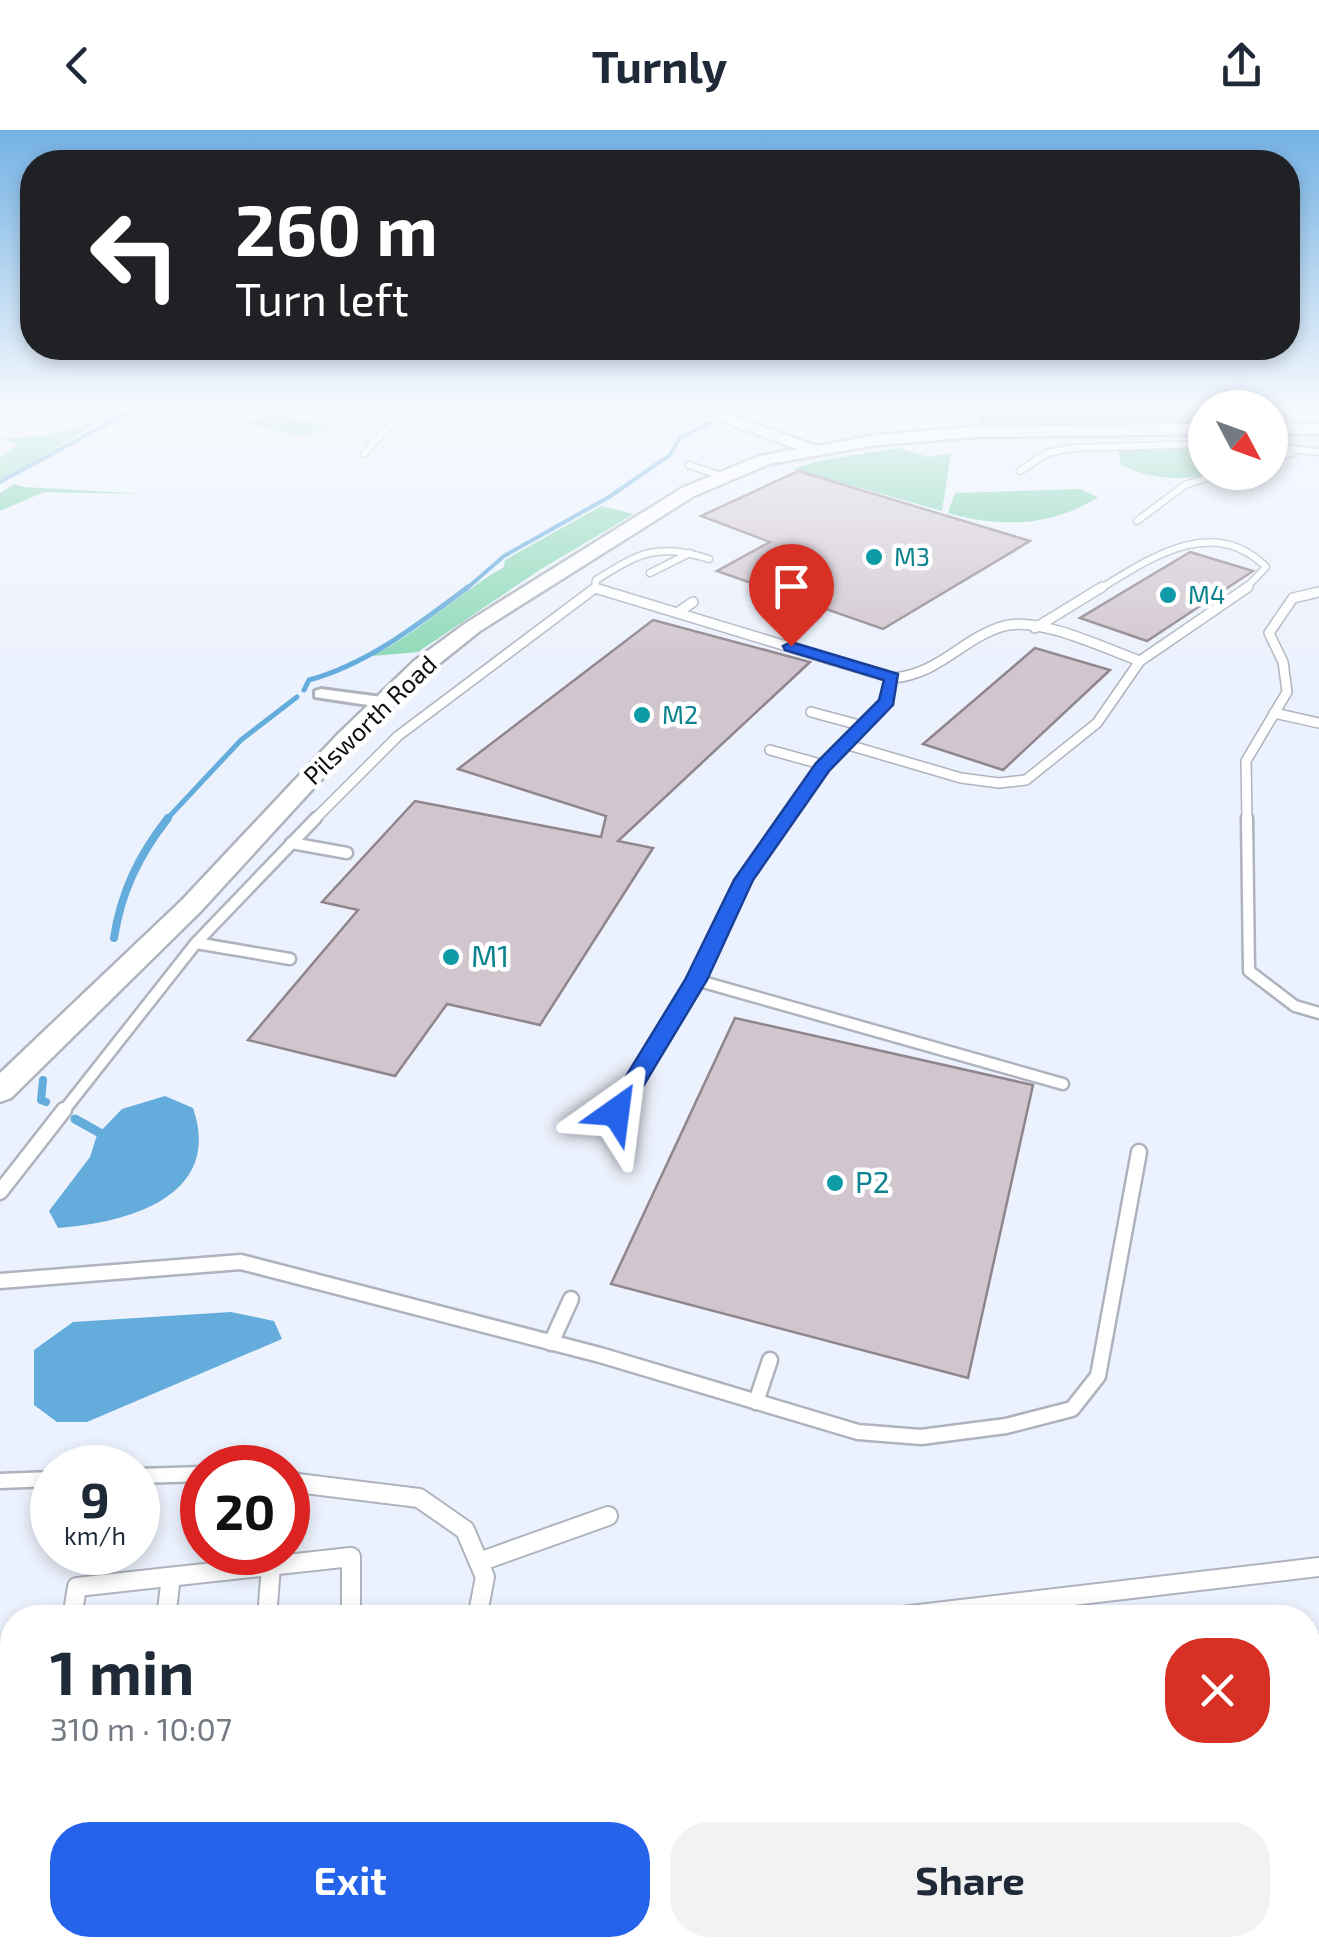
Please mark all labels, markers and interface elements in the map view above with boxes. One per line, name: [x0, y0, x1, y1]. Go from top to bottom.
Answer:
icon: back: [50, 38, 105, 93]
text: Turnly: [592, 38, 727, 92]
icon: share: [1214, 38, 1269, 93]
text: 260 m: [235, 186, 438, 270]
icon: left: [70, 190, 200, 320]
text: Turn left: [235, 271, 409, 325]
north arrow: [1188, 390, 1288, 490]
map controls: [1188, 390, 1288, 490]
place label: M3: [894, 541, 930, 571]
pin: [749, 544, 834, 647]
marker: M3: [863, 546, 885, 568]
icon: arrive: [764, 559, 819, 614]
place label: M4: [1188, 579, 1225, 609]
marker: M4: [1157, 584, 1179, 606]
street label: Pilsworth Road: [297, 648, 442, 790]
place label: M2: [662, 699, 698, 729]
marker: M2: [631, 704, 653, 726]
place label: M1: [471, 937, 509, 973]
marker: M1: [440, 946, 462, 968]
position arrow: [564, 1060, 668, 1164]
place label: P2: [855, 1163, 890, 1199]
marker: P2: [824, 1172, 846, 1194]
speed limit sign: 20: [180, 1445, 310, 1575]
text: 9: [80, 1468, 110, 1528]
text: km/h: [64, 1520, 126, 1550]
text: 1 min: [50, 1635, 194, 1707]
button: close: [1165, 1638, 1270, 1743]
text: 310 m · 10:07: [50, 1709, 232, 1747]
button: Exit: [50, 1822, 650, 1937]
button: Share: [670, 1822, 1270, 1937]

